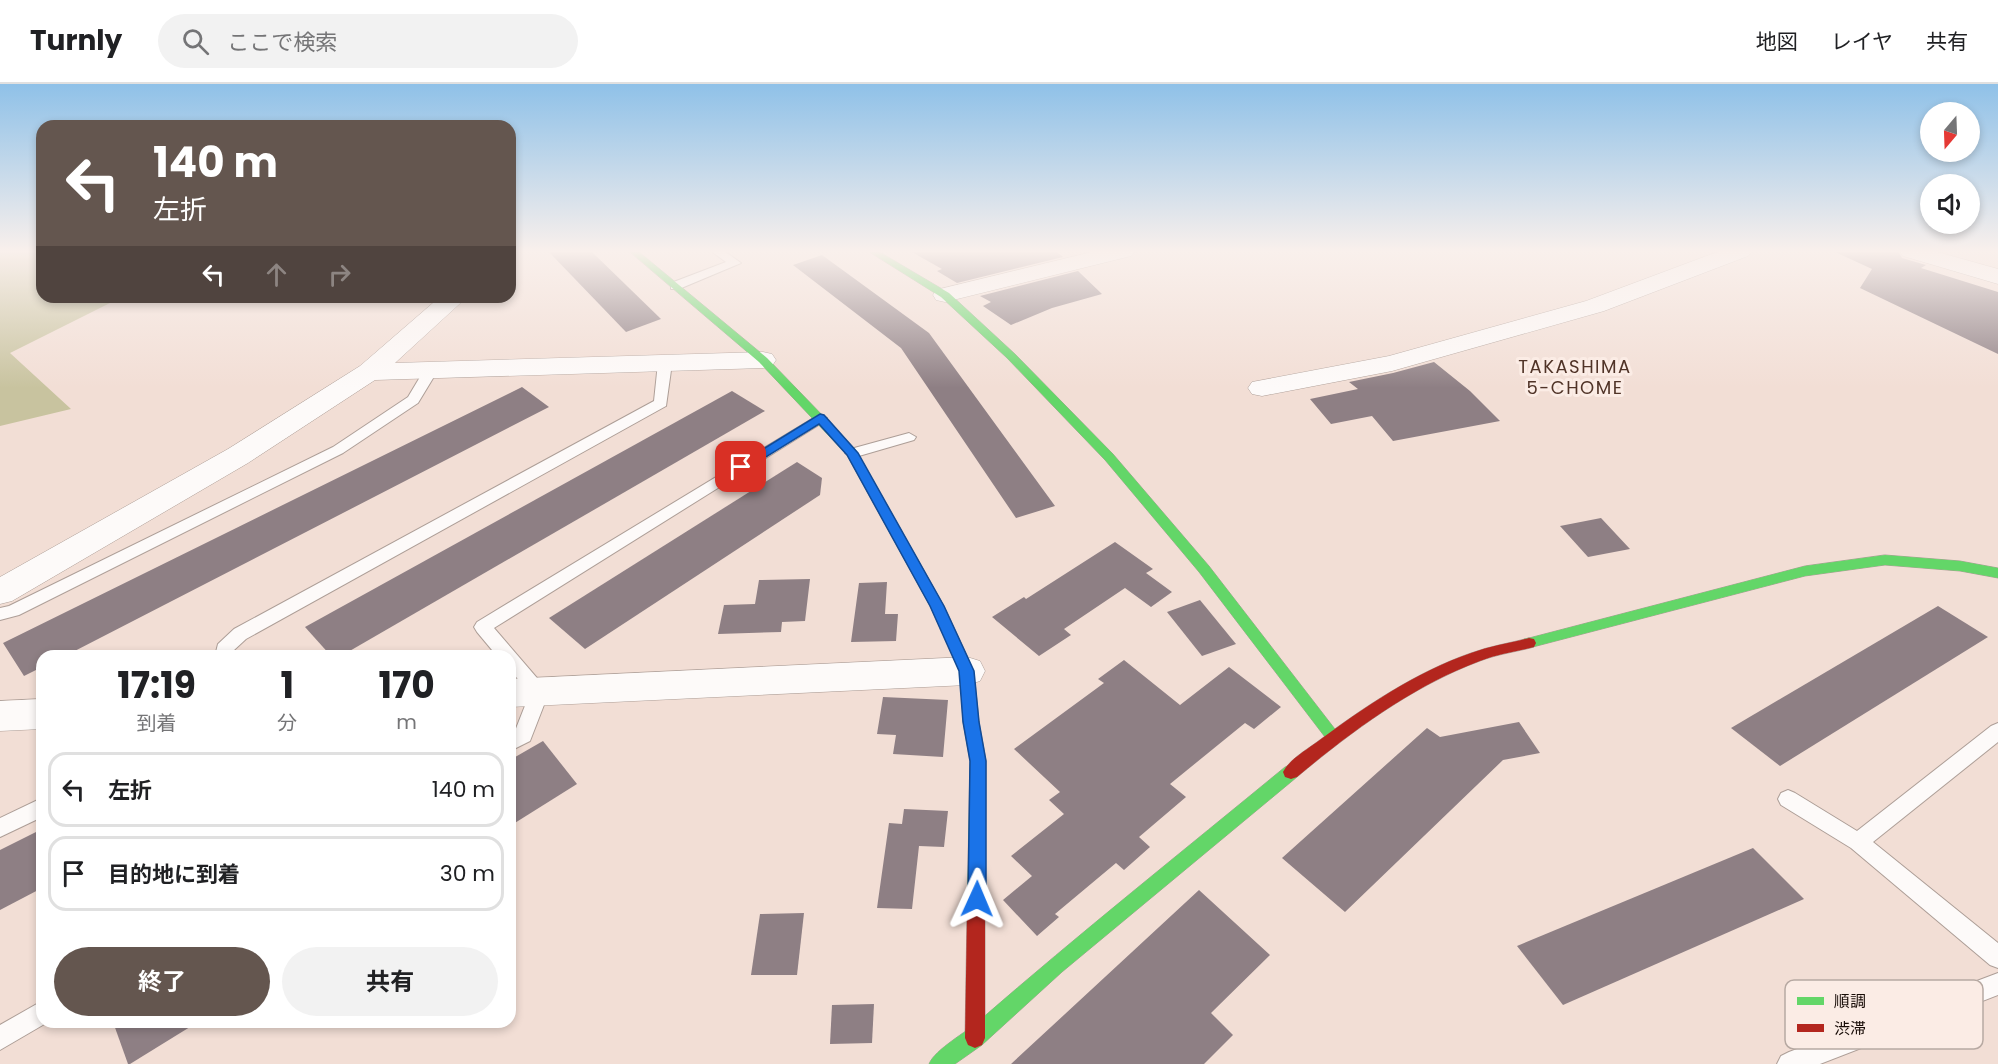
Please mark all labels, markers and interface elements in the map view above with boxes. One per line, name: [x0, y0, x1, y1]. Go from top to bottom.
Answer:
search box: [158, 14, 578, 68]
text: Turnly: [30, 21, 122, 60]
icon: search: [179, 25, 212, 58]
text: ここで検索: [227, 27, 337, 58]
text: 地図: [1756, 27, 1798, 56]
text: レイヤ: [1831, 27, 1893, 56]
text: 共有: [1926, 27, 1968, 56]
north arrow: [1920, 102, 1980, 162]
map controls: [1920, 102, 1980, 234]
text: 140 m: [153, 133, 278, 192]
icon: left: [54, 144, 132, 222]
button: sound: [1920, 174, 1980, 234]
text: 左折: [153, 191, 207, 228]
icon: left: [197, 258, 230, 291]
icon: ahead: [260, 258, 293, 291]
icon: right: [323, 258, 356, 291]
district label: TAKASHIMA 5-CHOME: [1518, 354, 1632, 400]
pin: [715, 441, 766, 492]
icon: arrive: [724, 450, 757, 483]
text: 17:19: [117, 660, 196, 711]
text: 1: [280, 660, 294, 711]
text: 170: [378, 660, 435, 711]
text: m: [396, 708, 417, 736]
text: 到着: [137, 709, 177, 737]
text: 分: [277, 709, 297, 737]
icon: left: [57, 773, 90, 806]
text: 140 m: [432, 774, 495, 805]
text: 左折: [108, 775, 152, 806]
icon: arrive: [57, 857, 90, 890]
text: 30 m: [440, 858, 495, 889]
text: 目的地に到着: [108, 859, 240, 890]
position arrow: [945, 867, 1009, 931]
button: 終了: [54, 947, 270, 1016]
button: 共有: [282, 947, 498, 1016]
legend: [1785, 980, 1983, 1049]
text: 順調: [1834, 990, 1866, 1013]
text: 渋滞: [1834, 1017, 1866, 1040]

